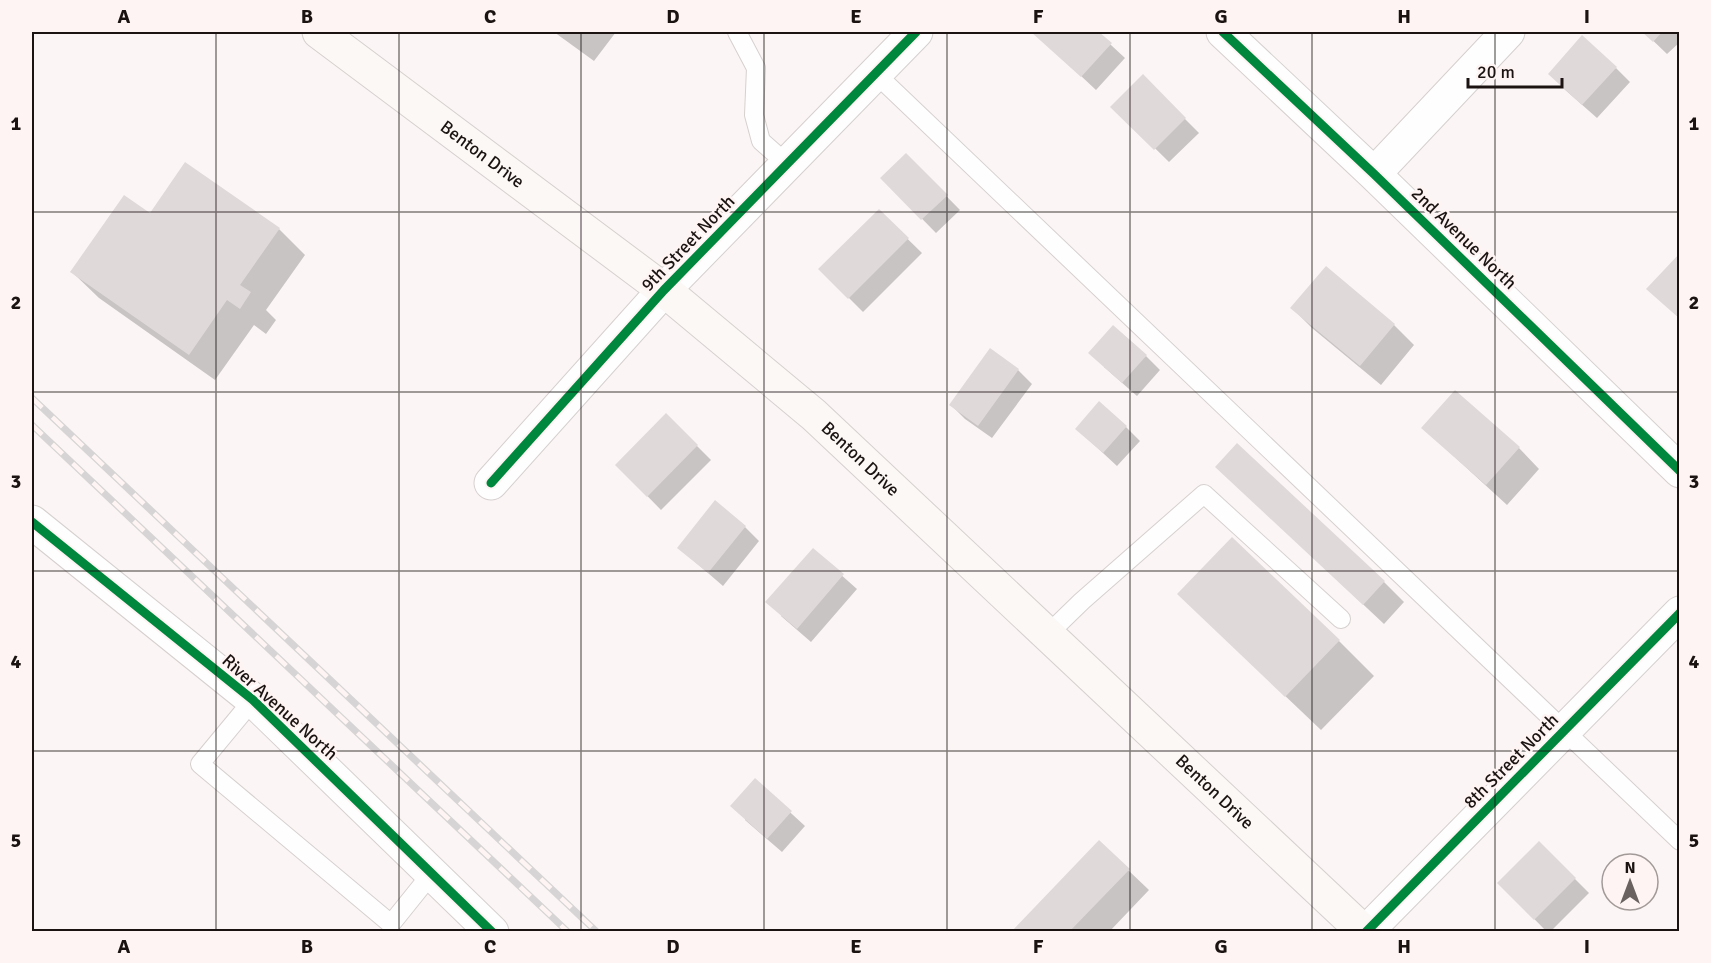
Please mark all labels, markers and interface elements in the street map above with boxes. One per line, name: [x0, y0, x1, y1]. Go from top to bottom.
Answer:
text: A: [118, 4, 131, 29]
text: B: [301, 4, 313, 29]
text: C: [484, 4, 496, 29]
text: D: [666, 4, 680, 29]
text: E: [850, 4, 862, 29]
text: F: [1033, 4, 1044, 29]
text: G: [1214, 4, 1228, 29]
text: H: [1397, 4, 1411, 29]
text: I: [1584, 4, 1590, 29]
scale bar: [1468, 51, 1562, 89]
text: 20 m: [1477, 61, 1515, 83]
text: 1: [11, 111, 22, 136]
text: 1: [1689, 111, 1700, 136]
street label: Benton Drive: [436, 116, 529, 193]
street label: 2nd Avenue North: [1407, 182, 1521, 294]
street label: 9th Street North: [637, 190, 739, 296]
text: 2: [11, 290, 21, 315]
text: 2: [1689, 290, 1699, 315]
street label: Benton Drive: [817, 417, 904, 501]
text: 3: [11, 469, 21, 494]
text: 3: [1689, 469, 1699, 494]
text: 4: [11, 649, 22, 674]
street label: River Avenue North: [218, 649, 342, 765]
text: 4: [1689, 649, 1700, 674]
street label: 8th Street North: [1459, 709, 1563, 813]
street label: Benton Drive: [1171, 750, 1258, 834]
text: 5: [11, 828, 21, 853]
text: 5: [1689, 828, 1699, 853]
north arrow: [1600, 852, 1660, 912]
text: N: [1624, 858, 1636, 878]
text: A: [118, 934, 131, 959]
text: B: [301, 934, 313, 959]
text: C: [484, 934, 496, 959]
text: D: [666, 934, 680, 959]
text: E: [850, 934, 862, 959]
text: F: [1033, 934, 1044, 959]
text: G: [1214, 934, 1228, 959]
text: H: [1397, 934, 1411, 959]
text: I: [1584, 934, 1590, 959]

